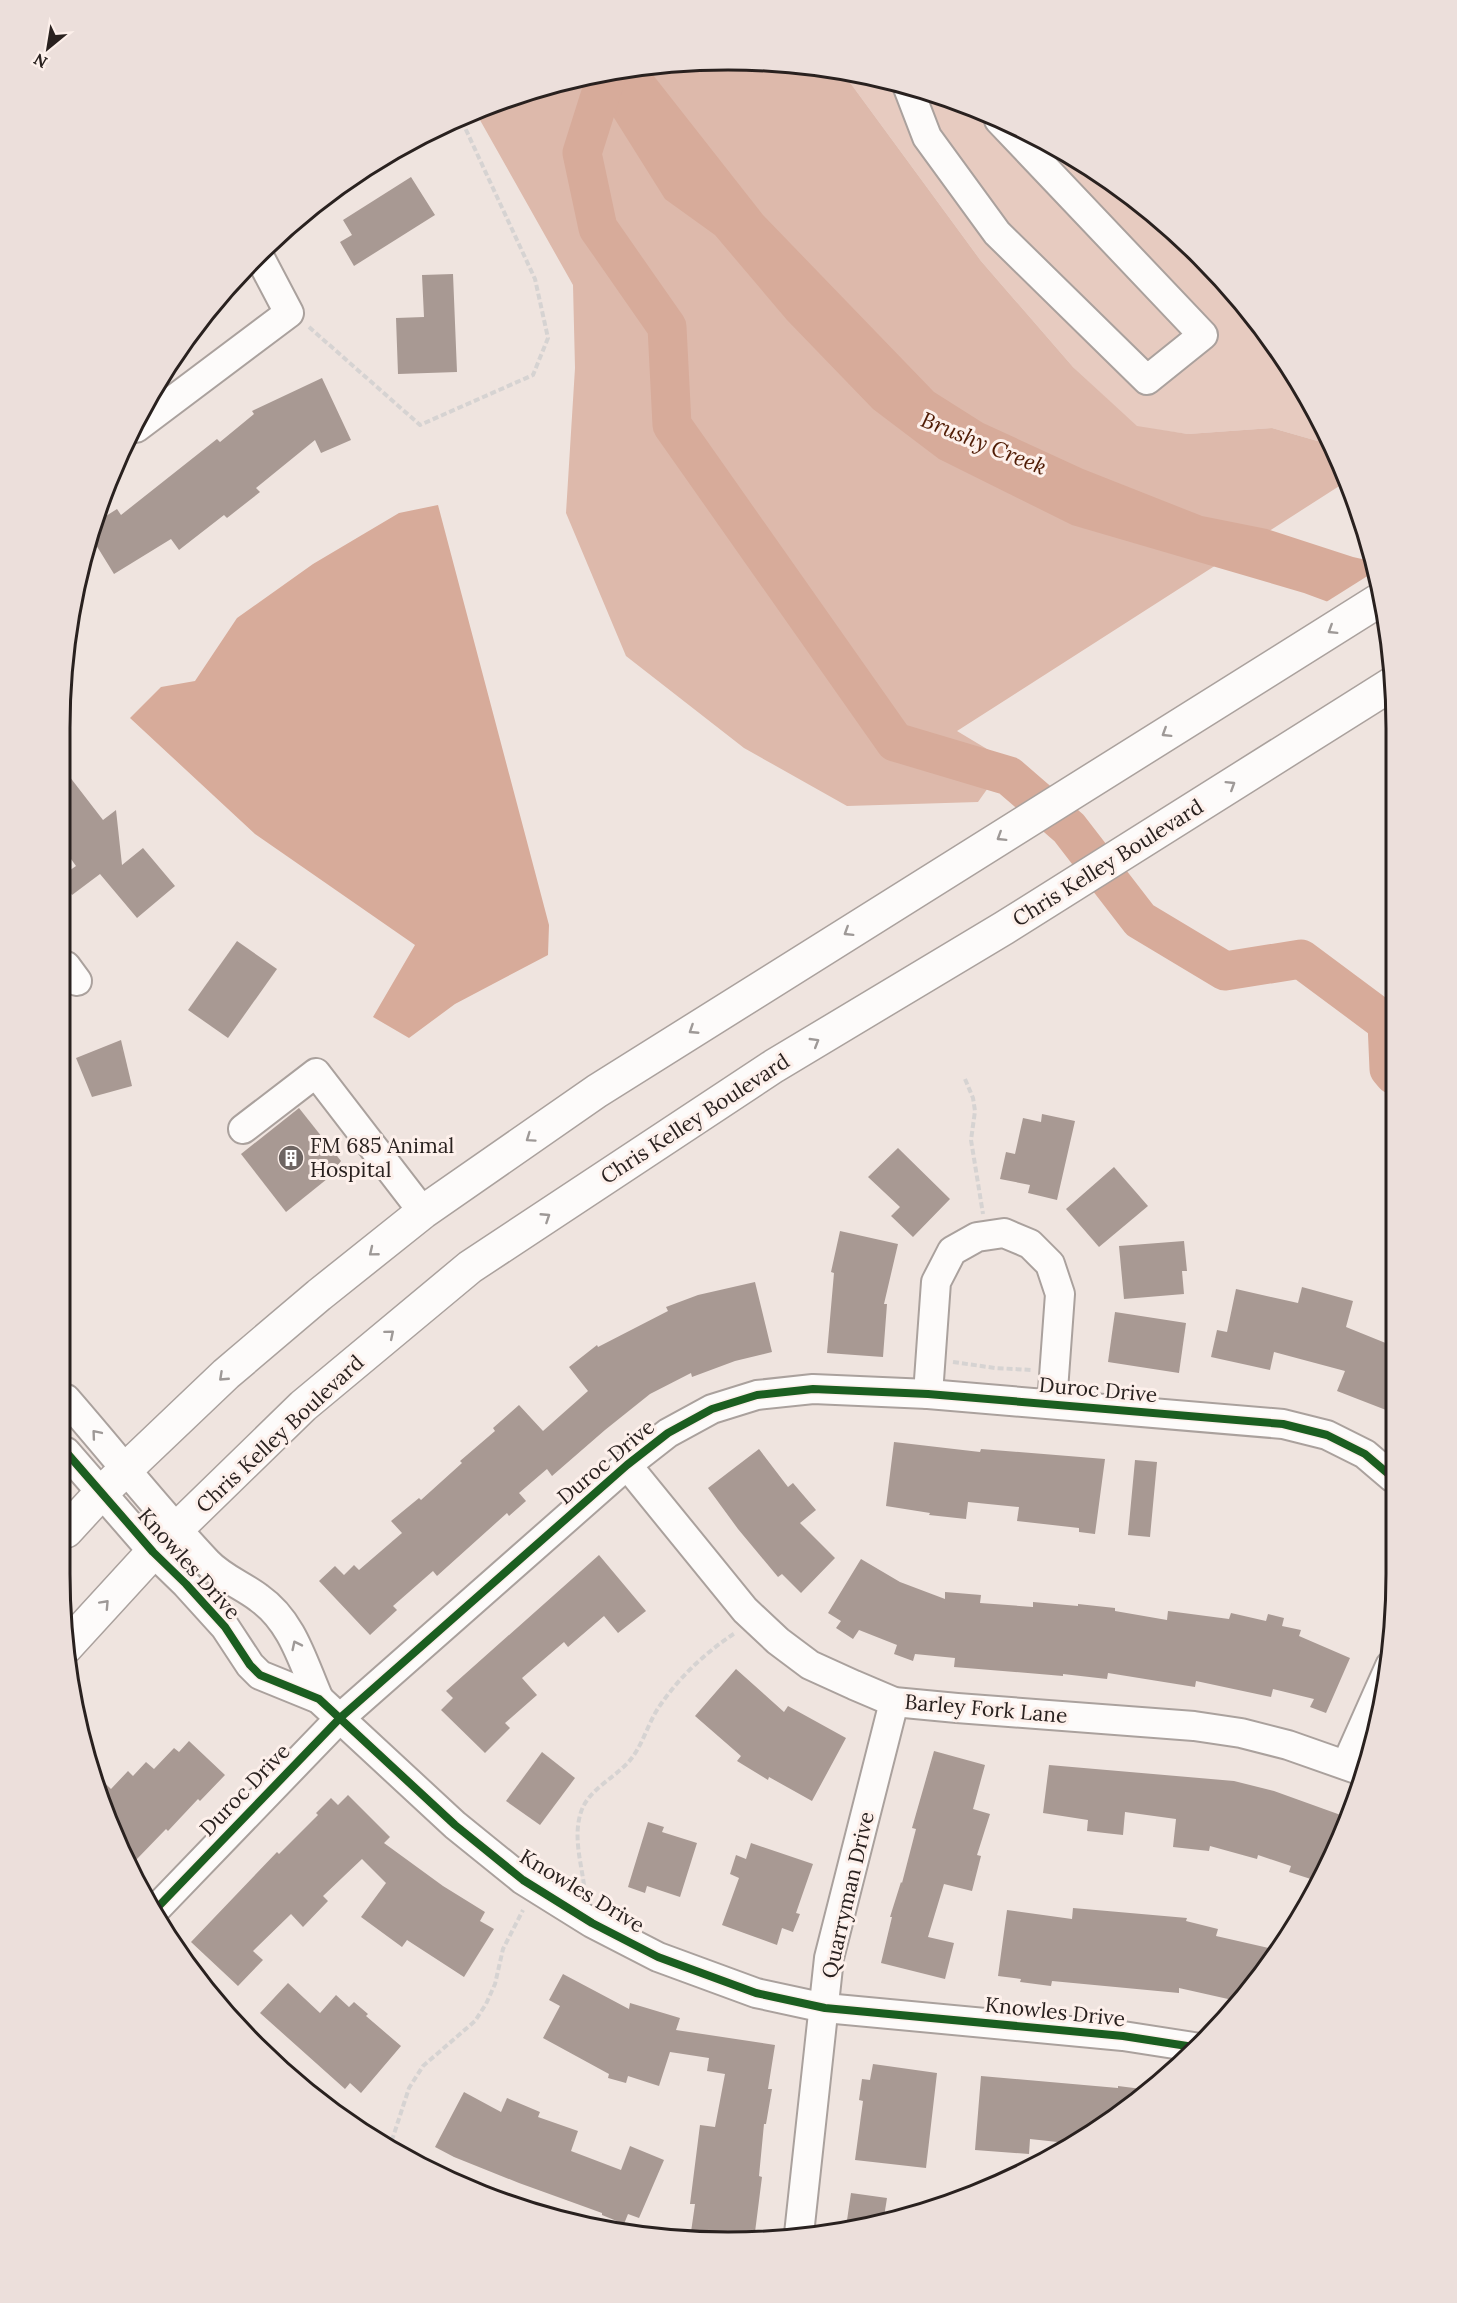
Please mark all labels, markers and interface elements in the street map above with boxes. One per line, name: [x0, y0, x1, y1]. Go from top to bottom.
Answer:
north arrow: [18, 18, 78, 78]
text: N: [30, 49, 51, 73]
water label: Brushy Creek: [917, 405, 1051, 481]
one-way arrow: [1328, 622, 1338, 634]
one-way arrow: [1162, 726, 1173, 737]
one-way arrow: [1225, 781, 1235, 793]
street label: Chris Kelley Boulevard: [1007, 793, 1208, 932]
one-way arrow: [997, 829, 1007, 841]
one-way arrow: [844, 925, 854, 937]
one-way arrow: [689, 1023, 700, 1034]
one-way arrow: [809, 1037, 819, 1049]
street label: Chris Kelley Boulevard: [595, 1047, 794, 1190]
one-way arrow: [526, 1131, 537, 1142]
place label: FM 685 Animal Hospital: [310, 1132, 454, 1183]
building icon: FM 685 Animal Hospital: [276, 1143, 306, 1173]
one-way arrow: [539, 1213, 550, 1224]
one-way arrow: [368, 1245, 379, 1256]
one-way arrow: [383, 1330, 394, 1341]
street label: Chris Kelley Boulevard: [190, 1349, 369, 1518]
one-way arrow: [219, 1370, 229, 1381]
street label: Duroc Drive: [1038, 1371, 1158, 1408]
street label: Duroc Drive: [552, 1413, 660, 1510]
one-way arrow: [92, 1430, 103, 1441]
street label: Knowles Drive: [132, 1502, 247, 1625]
one-way arrow: [98, 1601, 109, 1612]
one-way arrow: [292, 1641, 304, 1652]
street label: Barley Fork Lane: [903, 1688, 1069, 1729]
street label: Duroc Drive: [194, 1738, 296, 1842]
street label: Quarryman Drive: [815, 1809, 880, 1981]
street label: Knowles Drive: [515, 1843, 650, 1938]
street label: Knowles Drive: [984, 1991, 1127, 2032]

